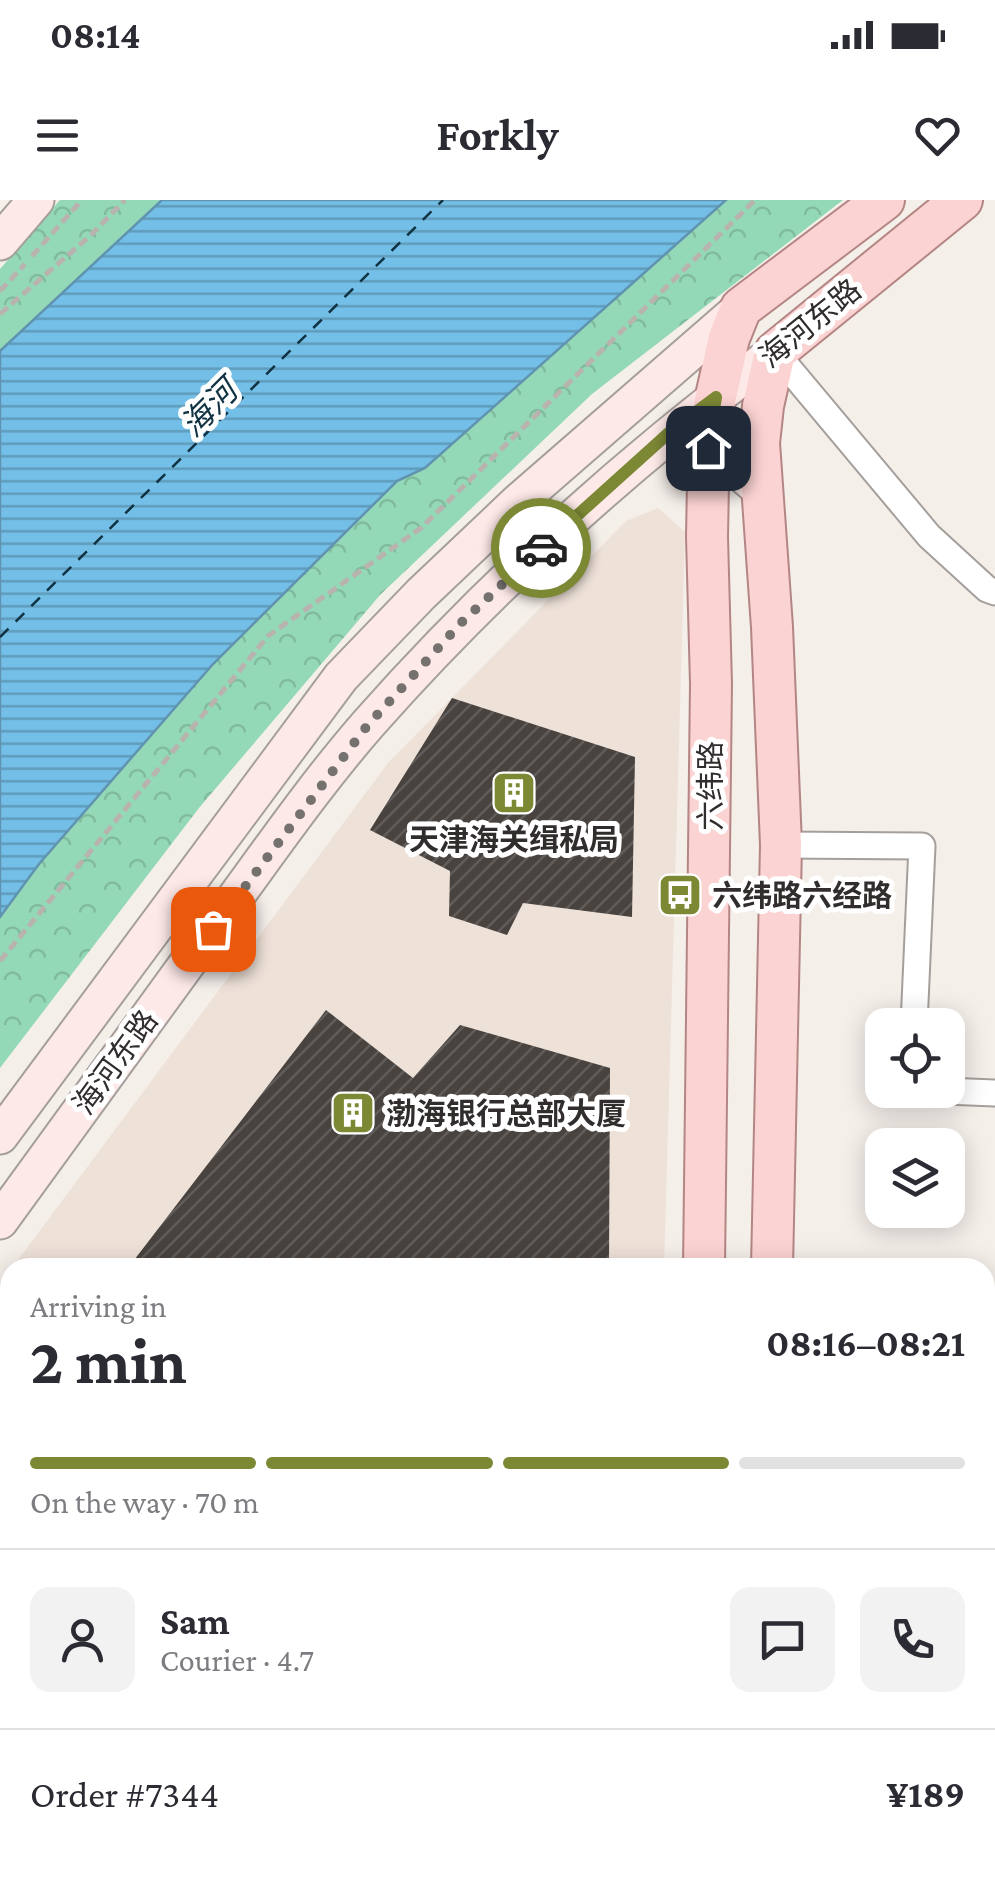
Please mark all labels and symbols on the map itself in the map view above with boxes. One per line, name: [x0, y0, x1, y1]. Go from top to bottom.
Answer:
street label: 海河东路: [753, 272, 867, 374]
water label: 海河: [174, 368, 249, 443]
pin: [666, 406, 751, 491]
courier: [491, 498, 591, 598]
street label: 六纬路: [694, 741, 727, 831]
building icon: 天津海关缉私局: [491, 770, 537, 816]
place label: 天津海关缉私局: [409, 823, 619, 856]
bus stop icon: 六纬路六经路: [657, 872, 703, 918]
place label: 六纬路六经路: [712, 879, 892, 912]
pin: [171, 887, 256, 972]
street label: 海河东路: [66, 1004, 164, 1120]
building icon: 渤海银行总部大厦: [330, 1090, 376, 1136]
place label: 渤海银行总部大厦: [386, 1097, 626, 1130]

